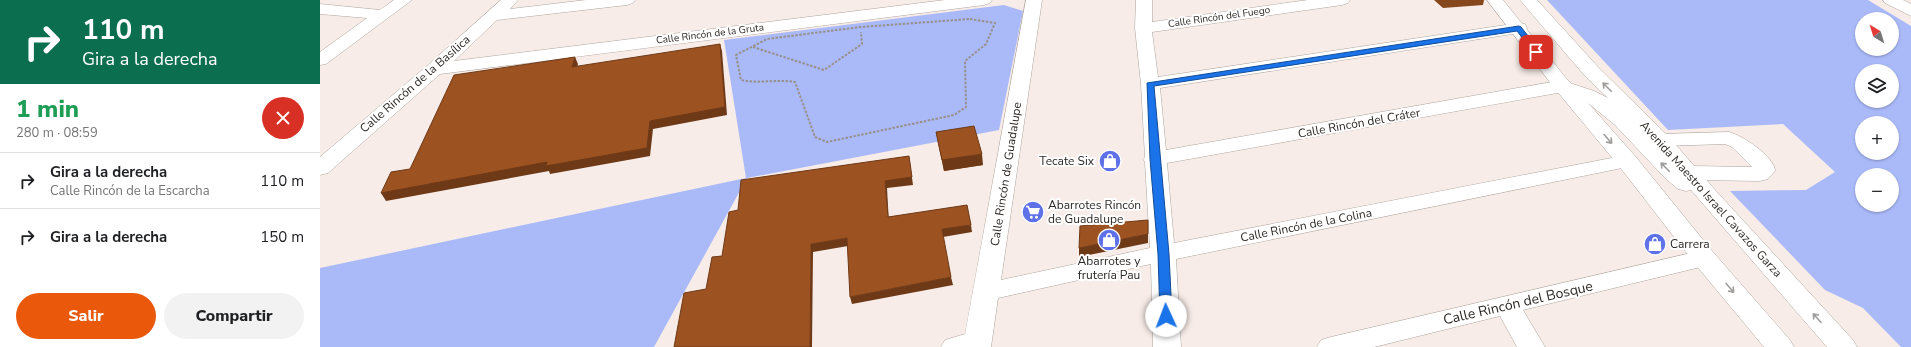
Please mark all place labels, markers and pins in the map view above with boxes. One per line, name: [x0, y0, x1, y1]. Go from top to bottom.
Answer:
pin: [1519, 35, 1553, 69]
shop icon: Tecate Six: [1097, 148, 1123, 174]
place label: Tecate Six: [1039, 153, 1095, 169]
place label: Abarrotes Rincón de Guadalupe: [1048, 197, 1141, 227]
supermarket icon: Abarrotes Rincón de Guadalupe: [1020, 199, 1046, 225]
shop icon: Abarrotes y frutería Pau: [1096, 227, 1122, 253]
shop icon: Carrera: [1642, 231, 1668, 257]
place label: Carrera: [1670, 236, 1710, 252]
place label: Abarrotes y frutería Pau: [1078, 253, 1141, 283]

